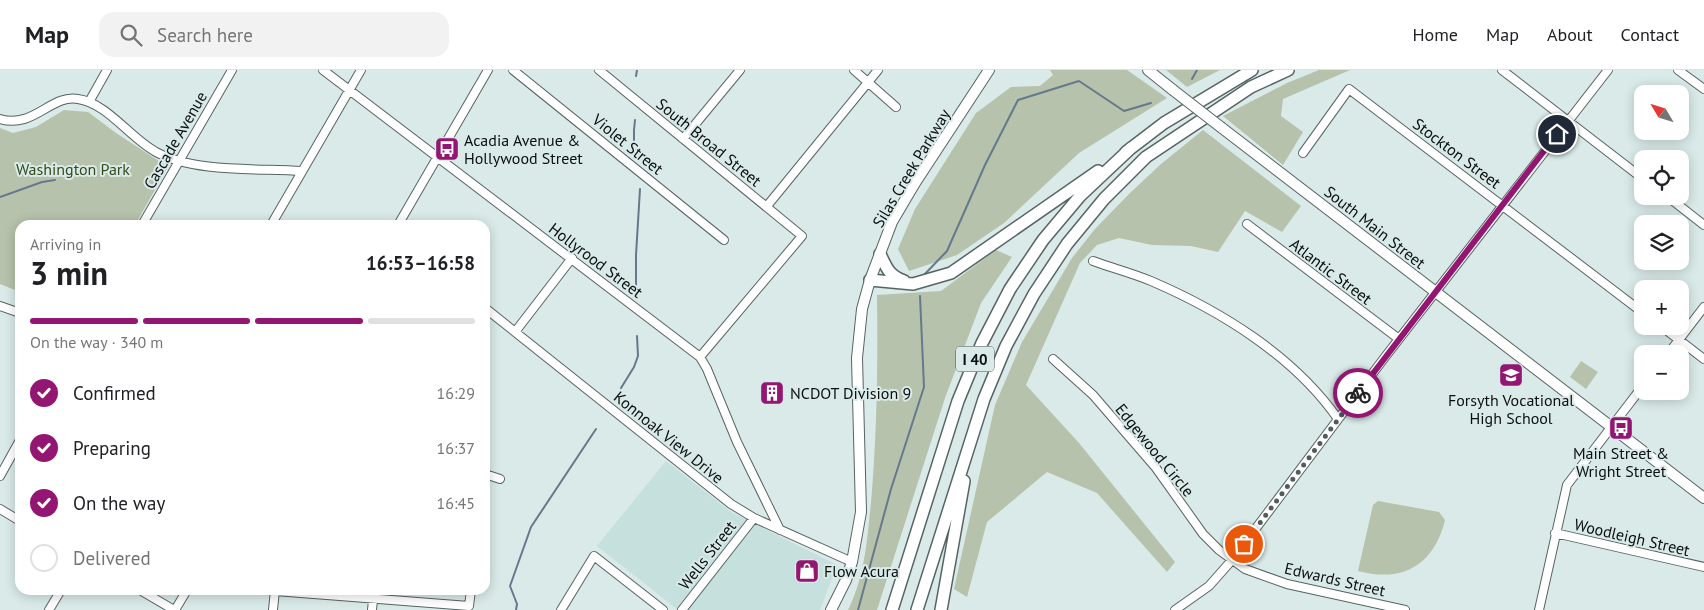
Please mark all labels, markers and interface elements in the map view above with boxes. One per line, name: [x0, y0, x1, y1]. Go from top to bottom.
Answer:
search box: [99, 12, 449, 57]
text: Map: [25, 19, 69, 50]
icon: search: [117, 21, 145, 49]
text: Search here: [157, 23, 253, 47]
text: Home: [1412, 23, 1458, 46]
text: Map: [1486, 23, 1519, 46]
text: About: [1547, 23, 1593, 46]
text: Contact: [1621, 23, 1679, 46]
north arrow: [1634, 85, 1689, 140]
map controls: [1634, 85, 1689, 400]
street label: Cascade Avenue: [139, 88, 211, 192]
street label: South Broad Street: [653, 94, 766, 191]
street label: Silas Creek Parkway: [868, 105, 955, 231]
street label: Violet Street: [588, 109, 668, 179]
street label: Stockton Street: [1409, 113, 1505, 193]
pin: [1536, 113, 1578, 155]
icon: home: [1543, 120, 1571, 148]
place label: Acadia Avenue & Hollywood Street: [464, 130, 583, 168]
bus stop icon: Acadia Avenue & Hollywood Street: [434, 136, 460, 162]
button: locate: [1634, 150, 1689, 205]
park label: Washington Park: [16, 159, 130, 179]
street label: South Main Street: [1320, 181, 1430, 273]
button: layers: [1634, 215, 1689, 270]
street label: Hollyrood Street: [545, 218, 647, 302]
text: Arriving in: [30, 234, 101, 254]
street label: Atlantic Street: [1286, 234, 1376, 309]
text: 16:53–16:58: [366, 251, 475, 275]
text: 3 min: [30, 252, 108, 294]
button: +: [1634, 280, 1689, 335]
text: On the way · 340 m: [30, 332, 163, 352]
button: −: [1634, 345, 1689, 400]
road number: I 40: [956, 346, 994, 372]
school or university icon: Forsyth Vocational High School: [1498, 362, 1524, 388]
courier: [1333, 368, 1383, 418]
icon: check: [30, 379, 58, 407]
icon: bike: [1344, 379, 1372, 407]
building icon: NCDOT Division 9: [759, 380, 785, 406]
text: Confirmed: [73, 381, 156, 405]
text: 16:29: [437, 383, 475, 403]
place label: NCDOT Division 9: [790, 383, 911, 403]
street label: Konnoak View Drive: [610, 387, 728, 487]
place label: Forsyth Vocational High School: [1448, 390, 1574, 428]
street label: Edgewood Circle: [1111, 399, 1199, 501]
bus stop icon: Main Street & Wright Street: [1608, 415, 1634, 441]
icon: check: [30, 434, 58, 462]
text: Preparing: [73, 436, 151, 460]
text: 16:37: [437, 438, 475, 458]
place label: Main Street & Wright Street: [1573, 443, 1669, 481]
icon: check: [30, 489, 58, 517]
text: On the way: [73, 491, 165, 515]
text: 16:45: [437, 493, 475, 513]
street label: Woodleigh Street: [1572, 514, 1692, 560]
street label: Wells Street: [674, 516, 740, 593]
pin: [1223, 523, 1265, 565]
icon: bag: [1230, 530, 1258, 558]
text: Delivered: [73, 546, 151, 570]
shop icon: Flow Acura: [794, 558, 820, 584]
street label: Edwards Street: [1283, 558, 1388, 600]
place label: Flow Acura: [824, 561, 899, 581]

